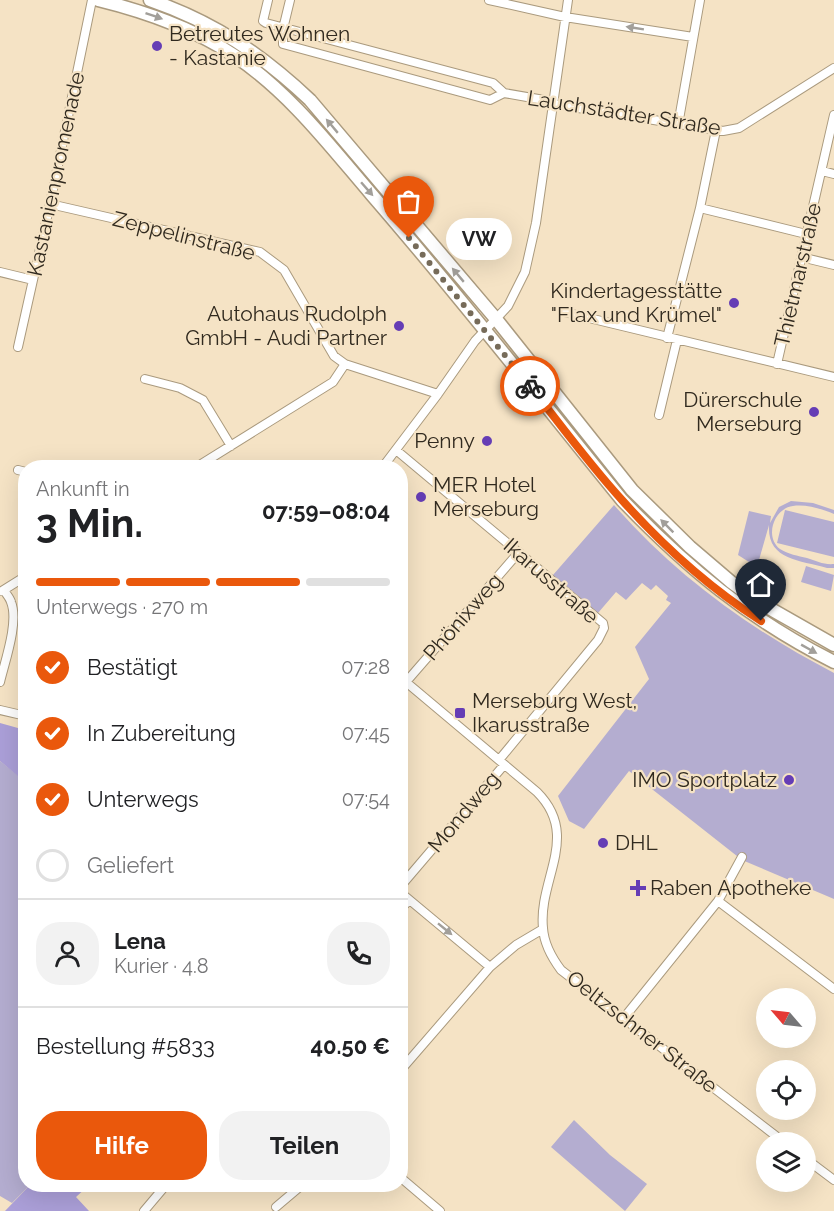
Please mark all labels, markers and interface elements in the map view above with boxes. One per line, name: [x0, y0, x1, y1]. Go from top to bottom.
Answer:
one-way arrow: [145, 12, 163, 21]
place label: Betreutes Wohnen - Kastanie: [169, 21, 350, 70]
one-way arrow: [626, 23, 645, 32]
marker: Betreutes Wohnen - Kastanie: [150, 39, 164, 53]
street label: Kastanienpromenade: [22, 69, 89, 278]
street label: Lauchstädter Straße: [526, 85, 722, 140]
one-way arrow: [325, 118, 338, 134]
pin: [383, 176, 434, 238]
one-way arrow: [360, 181, 373, 196]
icon: bag: [392, 185, 425, 218]
street label: Thietmarstraße: [769, 201, 826, 349]
street label: Zeppelinstraße: [110, 206, 258, 265]
callout: VW: [445, 217, 511, 259]
text: VW: [462, 227, 496, 251]
one-way arrow: [452, 268, 465, 283]
place label: Kindertagesstätte "Flax und Krümel": [550, 278, 722, 327]
marker: Kindertagesstätte "Flax und Krümel": [727, 296, 741, 310]
place label: Autohaus Rudolph GmbH - Audi Partner: [185, 301, 388, 350]
marker: Autohaus Rudolph GmbH - Audi Partner: [392, 319, 406, 333]
courier: [500, 356, 560, 416]
icon: bike: [514, 370, 547, 403]
place label: Dürerschule Merseburg: [683, 387, 802, 436]
marker: Dürerschule Merseburg: [807, 405, 821, 419]
place label: Penny: [414, 428, 475, 453]
marker: Penny: [480, 434, 494, 448]
place label: MER Hotel Merseburg: [433, 472, 539, 521]
text: Ankunft in: [36, 477, 130, 501]
marker: MER Hotel Merseburg: [414, 490, 428, 504]
text: 07:59–08:04: [262, 498, 390, 524]
text: 3 Min.: [36, 500, 143, 546]
one-way arrow: [661, 519, 675, 533]
street label: Ikarusstraße: [499, 533, 604, 629]
pin: [735, 559, 786, 621]
street label: Phönixweg: [418, 568, 507, 665]
icon: home: [744, 568, 777, 601]
text: Unterwegs · 270 m: [36, 595, 208, 619]
one-way arrow: [801, 644, 818, 654]
icon: check: [36, 651, 69, 684]
text: Bestätigt: [87, 654, 178, 680]
text: 07:28: [341, 655, 390, 679]
place label: Merseburg West, Ikarusstraße: [472, 688, 637, 737]
marker: Merseburg West, Ikarusstraße: [453, 706, 467, 720]
icon: check: [36, 717, 69, 750]
text: In Zubereitung: [87, 720, 236, 746]
text: 07:45: [342, 721, 390, 745]
street label: Mondweg: [423, 766, 505, 857]
place label: IMO Sportplatz: [632, 767, 777, 792]
marker: IMO Sportplatz: [782, 773, 796, 787]
icon: check: [36, 783, 69, 816]
text: Unterwegs: [87, 786, 199, 812]
text: 07:54: [342, 787, 390, 811]
place label: DHL: [615, 830, 658, 855]
marker: DHL: [596, 836, 610, 850]
text: Geliefert: [87, 852, 174, 878]
place label: Raben Apotheke: [650, 875, 811, 900]
marker: Raben Apotheke: [631, 881, 645, 895]
button: person: [36, 922, 99, 985]
button: phone: [327, 922, 390, 985]
one-way arrow: [437, 923, 453, 936]
text: Lena: [114, 928, 166, 954]
text: Kurier · 4.8: [114, 954, 209, 978]
street label: Oeltzschner Straße: [562, 965, 723, 1098]
north arrow: [756, 988, 816, 1048]
map controls: [756, 988, 816, 1192]
text: Bestellung #5833: [36, 1033, 215, 1059]
text: 40.50 €: [310, 1033, 390, 1059]
button: locate: [756, 1060, 816, 1120]
button: Hilfe: [36, 1111, 207, 1180]
button: Teilen: [219, 1111, 390, 1180]
button: layers: [756, 1132, 816, 1192]

